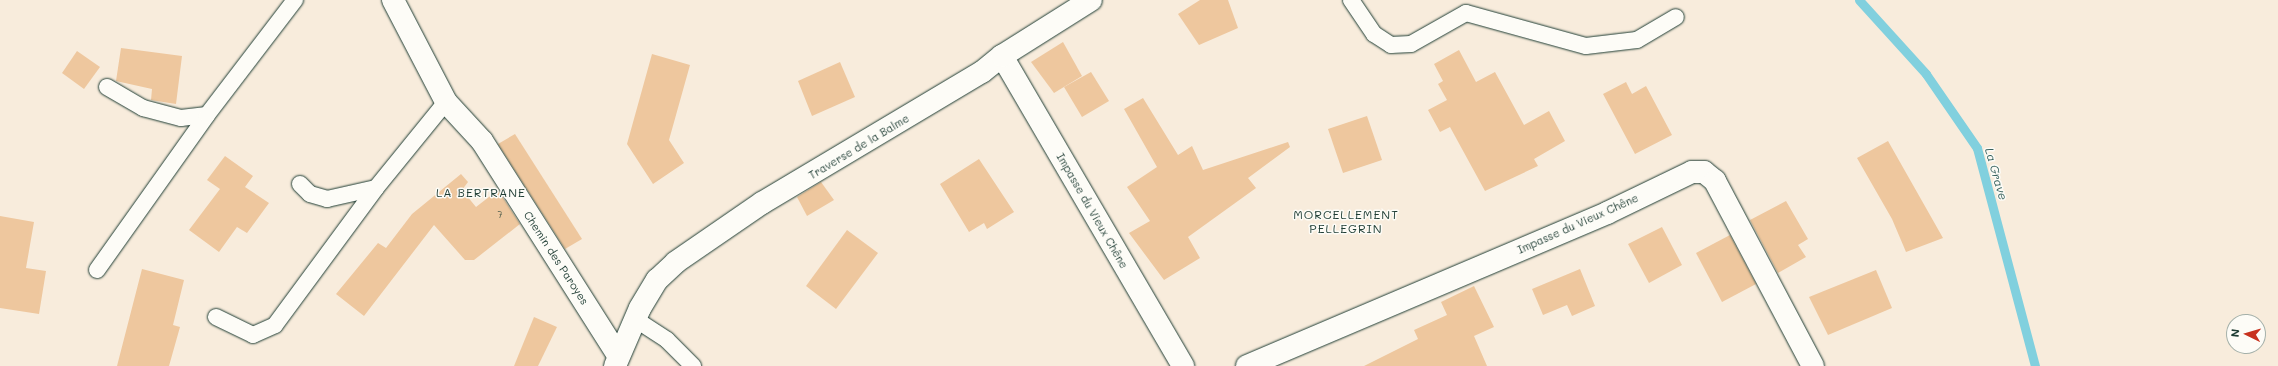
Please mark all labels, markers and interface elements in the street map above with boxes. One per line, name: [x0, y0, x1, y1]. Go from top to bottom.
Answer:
street label: Traverse de la Balme: [806, 112, 912, 182]
water label: La Grave: [1982, 146, 2010, 202]
street label: Impasse du Vieux Chêne: [1054, 151, 1130, 271]
district label: LA BERTRANE: [436, 186, 526, 200]
street label: Impasse du Vieux Chêne: [1516, 191, 1640, 257]
district label: MORCELLEMENT PELLEGRIN: [1293, 208, 1399, 236]
street label: Chemin des Paroyes: [521, 209, 591, 307]
house number: 7: [497, 210, 503, 220]
north arrow: [2226, 314, 2266, 354]
text: N: [2227, 328, 2242, 338]

